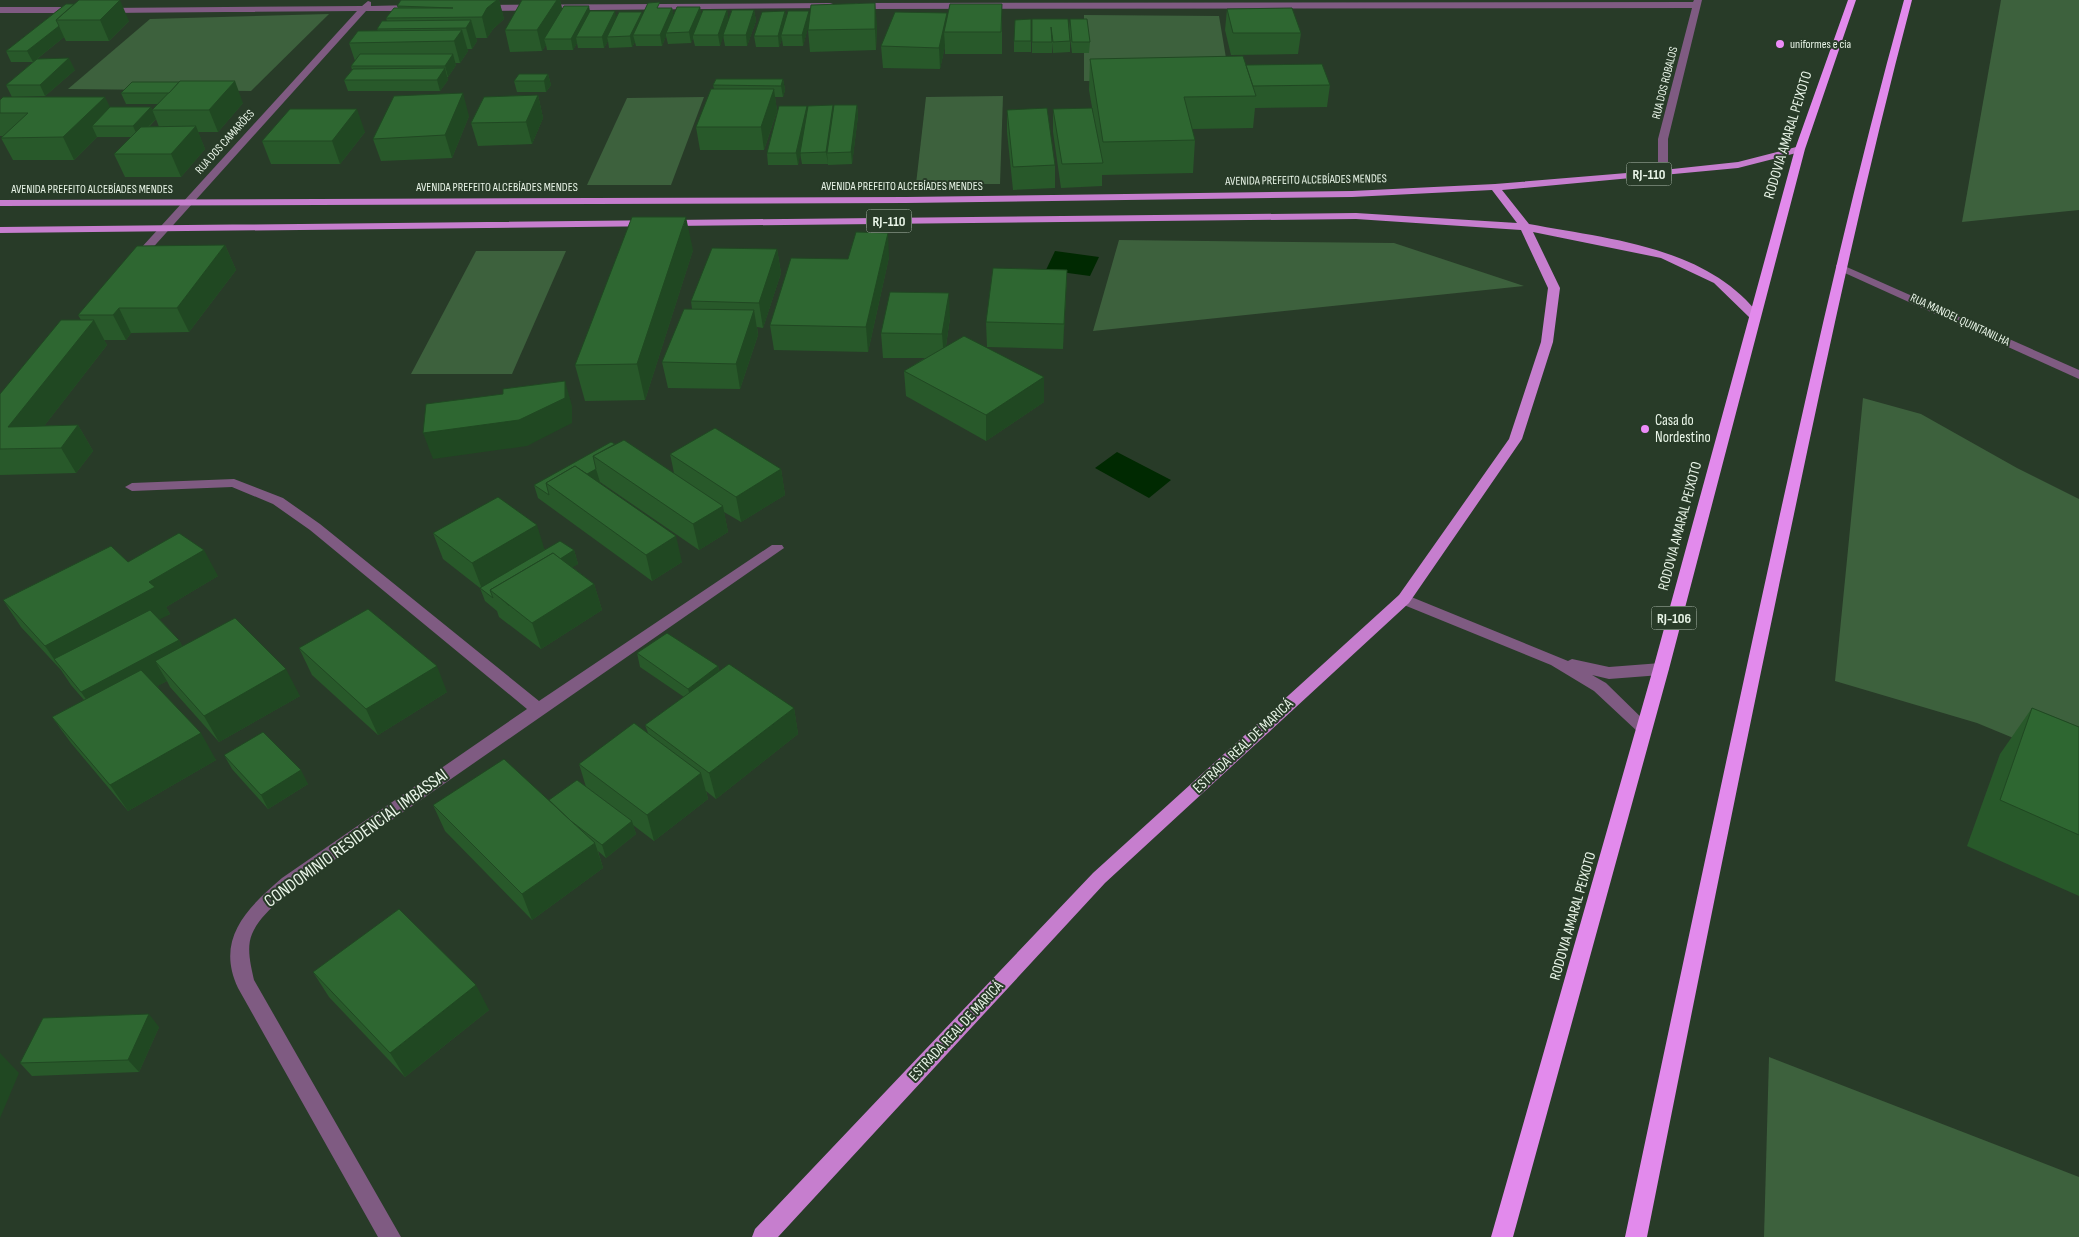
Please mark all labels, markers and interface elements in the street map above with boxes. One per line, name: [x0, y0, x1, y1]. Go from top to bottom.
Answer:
place label: uniformes e cia: [1790, 37, 1852, 52]
marker: uniformes e cia: [1774, 38, 1786, 50]
street label: RUA DOS ROBALOS: [1649, 45, 1681, 121]
street label: RODOVIA AMARAL PEIXOTO: [1760, 69, 1816, 201]
street label: RUA DOS CAMARÕES: [192, 107, 258, 177]
road number: RJ-110: [1626, 162, 1672, 185]
street label: AVENIDA PREFEITO ALCEBÍADES MENDES: [1224, 171, 1387, 189]
street label: AVENIDA PREFEITO ALCEBÍADES MENDES: [820, 179, 983, 194]
street label: AVENIDA PREFEITO ALCEBÍADES MENDES: [415, 180, 578, 195]
street label: AVENIDA PREFEITO ALCEBÍADES MENDES: [10, 182, 173, 197]
road number: RJ-110: [866, 210, 912, 232]
street label: RUA MANOEL QUINTANILHA: [1908, 290, 2013, 350]
place label: Casa do Nordestino: [1655, 411, 1711, 447]
marker: Casa do Nordestino: [1639, 423, 1651, 435]
street label: RODOVIA AMARAL PEIXOTO: [1654, 460, 1706, 592]
road number: RJ-106: [1652, 606, 1696, 630]
street label: ESTRADA REAL DE MARICÁ: [1189, 694, 1297, 797]
street label: CONDOMINIO RESIDENCIAL IMBASSAI: [260, 764, 452, 912]
street label: RODOVIA AMARAL PEIXOTO: [1546, 850, 1600, 982]
street label: ESTRADA REAL DE MARICÁ: [905, 977, 1008, 1085]

